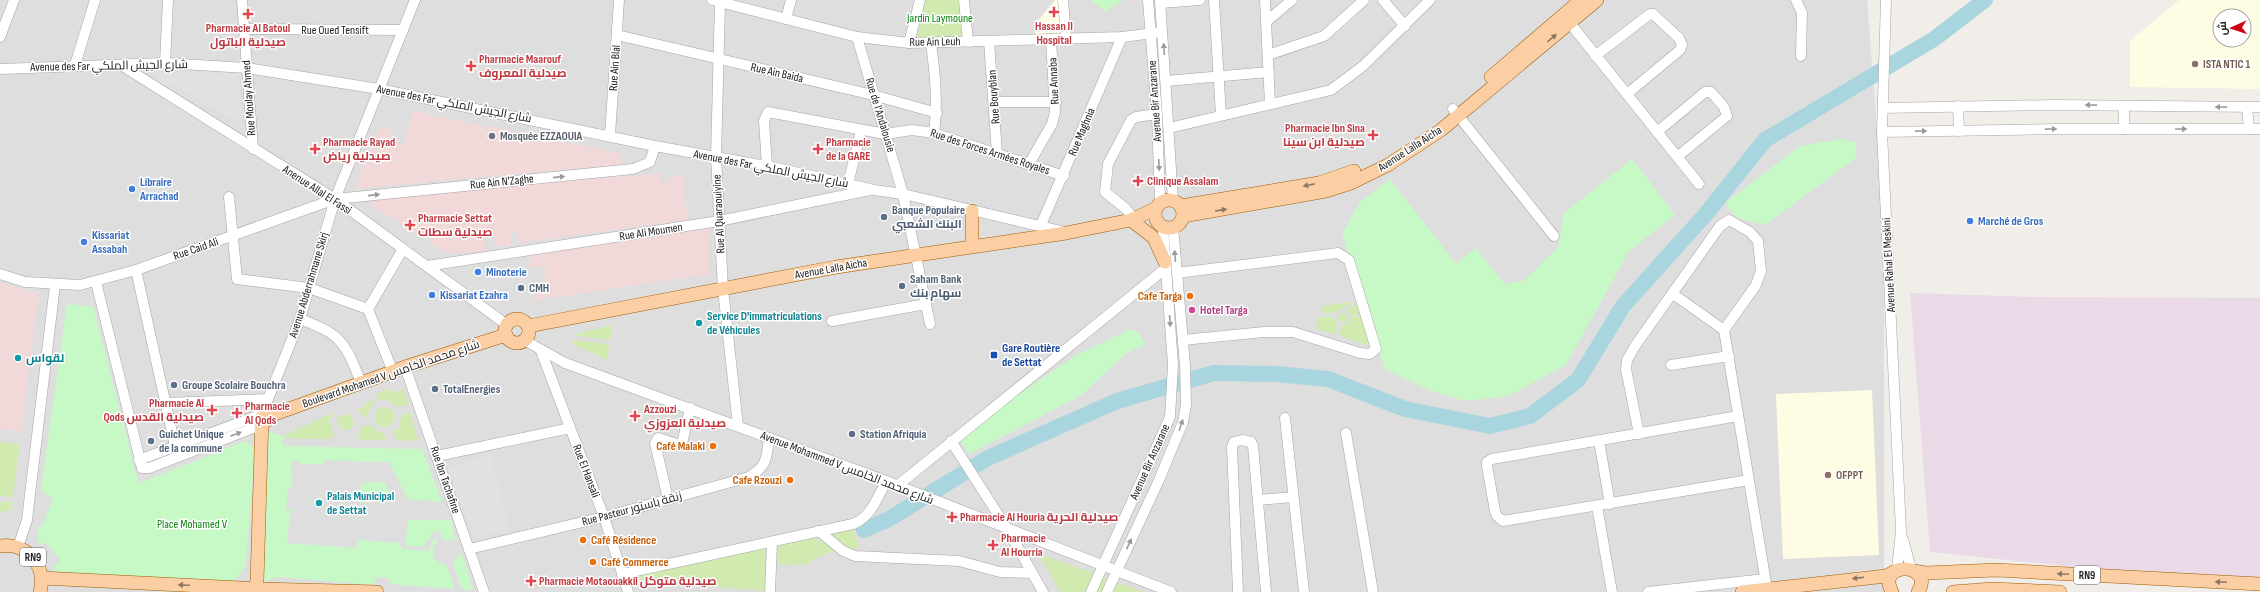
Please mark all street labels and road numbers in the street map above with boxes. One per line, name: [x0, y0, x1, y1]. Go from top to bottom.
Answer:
street label: Rue Oued Tensift: [301, 23, 369, 38]
street label: Rue Ain Leuh: [909, 34, 961, 50]
street label: Rue Ain Blal: [606, 44, 624, 92]
street label: Avenue des Far شارع الجيش الملكي: [29, 57, 188, 77]
street label: Rue Annaba: [1045, 57, 1063, 105]
street label: Rue Moulay Ahmed: [239, 60, 259, 136]
street label: Rue Ain Baida: [749, 60, 805, 86]
street label: Avenue Bir Anzarane: [1145, 60, 1165, 143]
street label: Rue Bouyblan: [985, 69, 1003, 125]
street label: Rue de l'Andalousie: [862, 76, 898, 154]
street label: Avenue des Far شارع الجيش الملكي: [374, 81, 533, 128]
street label: Rue Maghnia: [1065, 105, 1099, 158]
street label: Avenue Lalla Aicha: [1374, 123, 1445, 176]
street label: Rue des Forces Armées Royales: [928, 126, 1052, 178]
street label: Avenue des Far شارع الجيش الملكي: [691, 146, 850, 193]
street label: Anenue Allal El Fassi: [279, 162, 354, 218]
street label: Rue Ain N'Zaghe: [469, 171, 535, 193]
street label: Rue Al Quaraouiyine: [709, 174, 729, 254]
street label: Avenue Rahal El Meskini: [1879, 217, 1899, 314]
street label: Rue Ali Moumen: [618, 220, 684, 244]
street label: Avenue Abderrahmane Skirj: [286, 230, 332, 341]
street label: Rue Caid Ali: [171, 234, 221, 264]
street label: Avenue Lalla Aicha: [793, 255, 869, 283]
street label: Boulevard Mohamed V شارع محمد الخامس: [300, 336, 482, 411]
street label: Avenue Bir Anzarane: [1126, 422, 1173, 503]
street label: Avenue Mohammed V شارع محمد الخامس: [757, 428, 936, 508]
street label: Rue El Hansali: [569, 442, 603, 500]
street label: Rue Ibn Tachafine: [426, 444, 464, 516]
street label: Rue Pasteur زنقة باستور: [580, 488, 684, 530]
road number: RN9: [20, 548, 46, 566]
road number: RN9: [2074, 566, 2100, 584]

